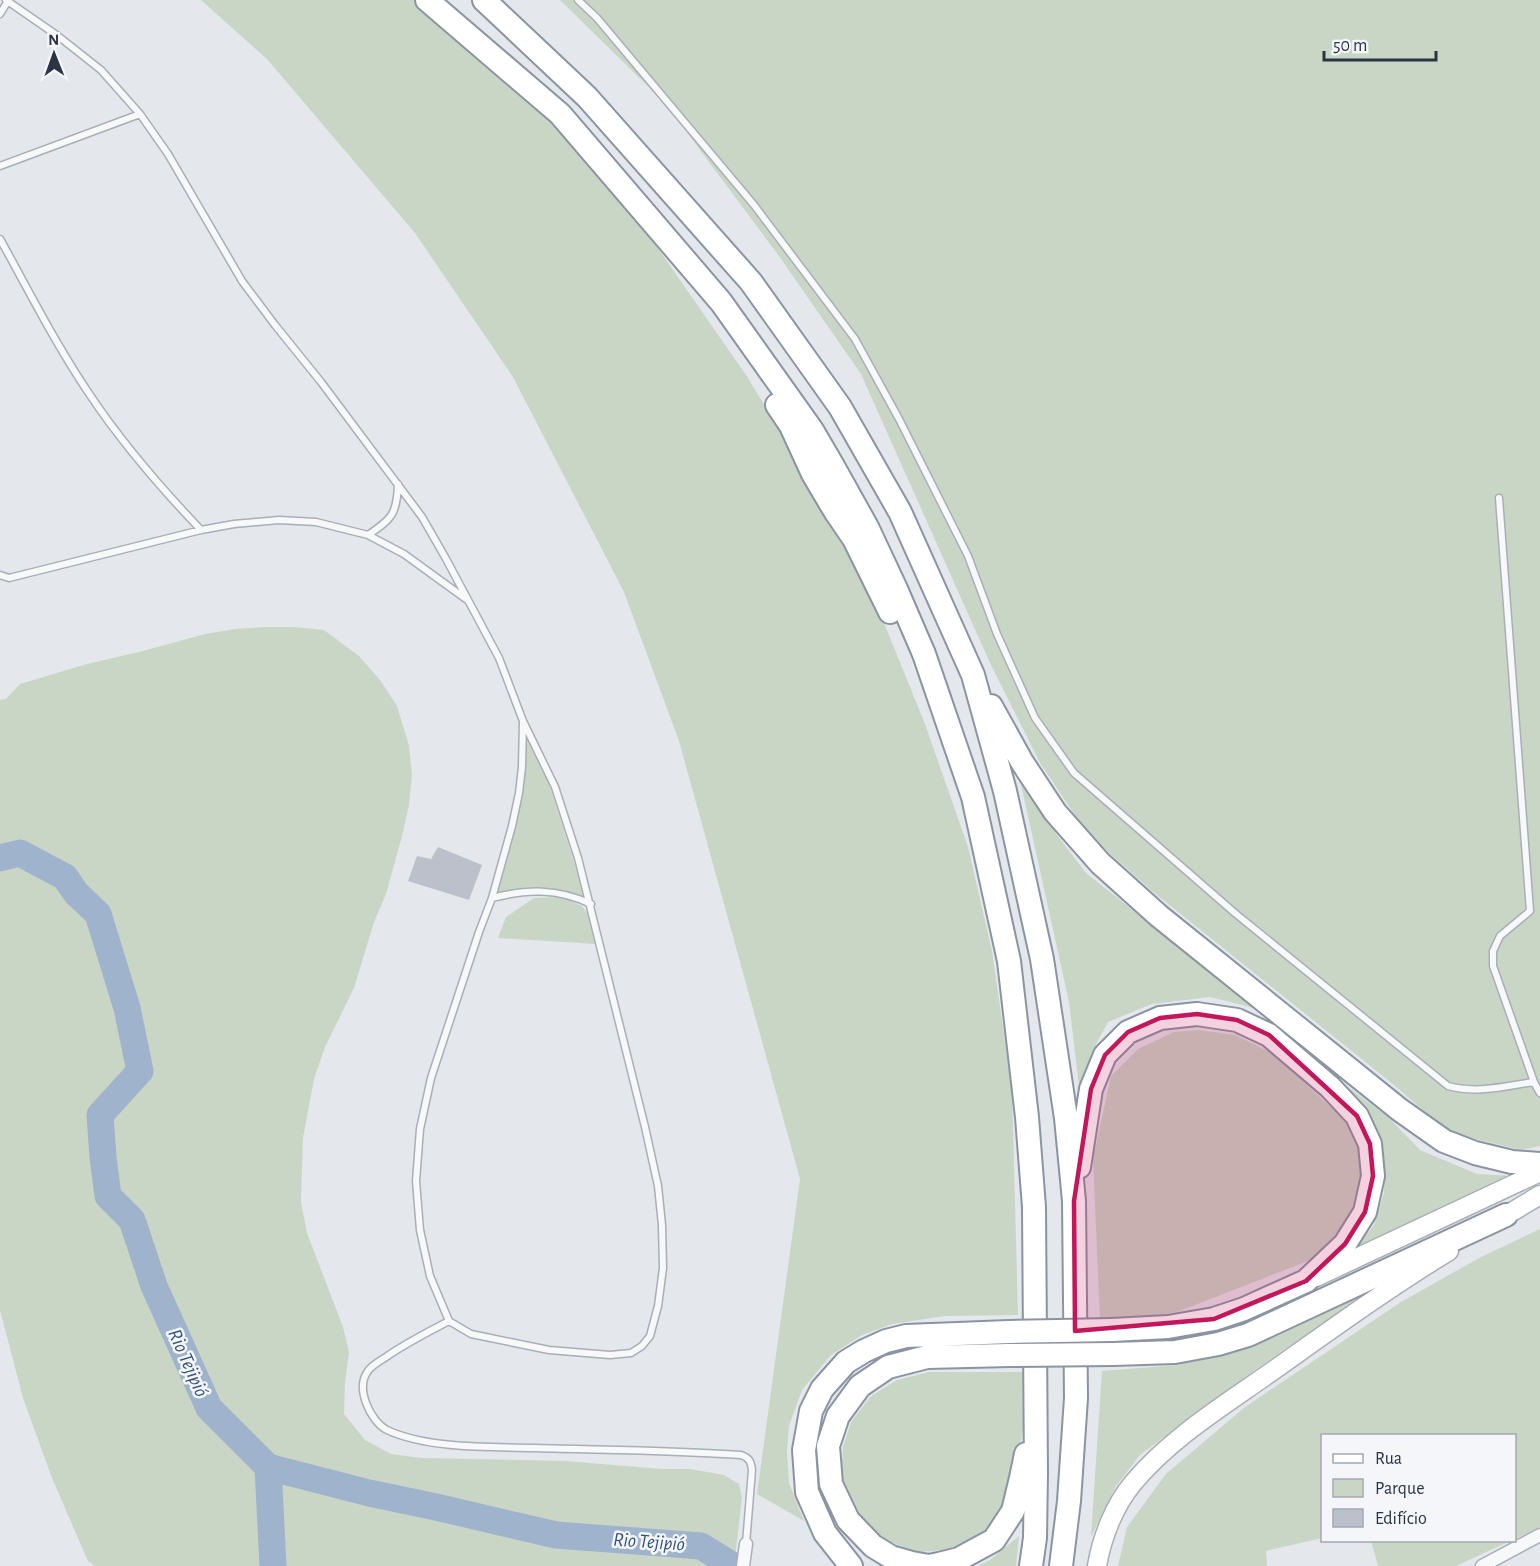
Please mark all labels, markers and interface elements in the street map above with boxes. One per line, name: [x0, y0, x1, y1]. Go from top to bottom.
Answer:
north arrow: [24, 24, 84, 84]
scale bar: [1324, 24, 1436, 62]
text: N: [48, 32, 59, 48]
text: 50 m: [1333, 37, 1367, 55]
water label: Rio Tejipió: [164, 1326, 212, 1400]
legend: [1321, 1434, 1516, 1542]
text: Rua: [1375, 1450, 1402, 1468]
text: Parque: [1375, 1480, 1424, 1498]
text: Edifício: [1375, 1510, 1427, 1528]
water label: Rio Tejipió: [612, 1530, 686, 1554]

